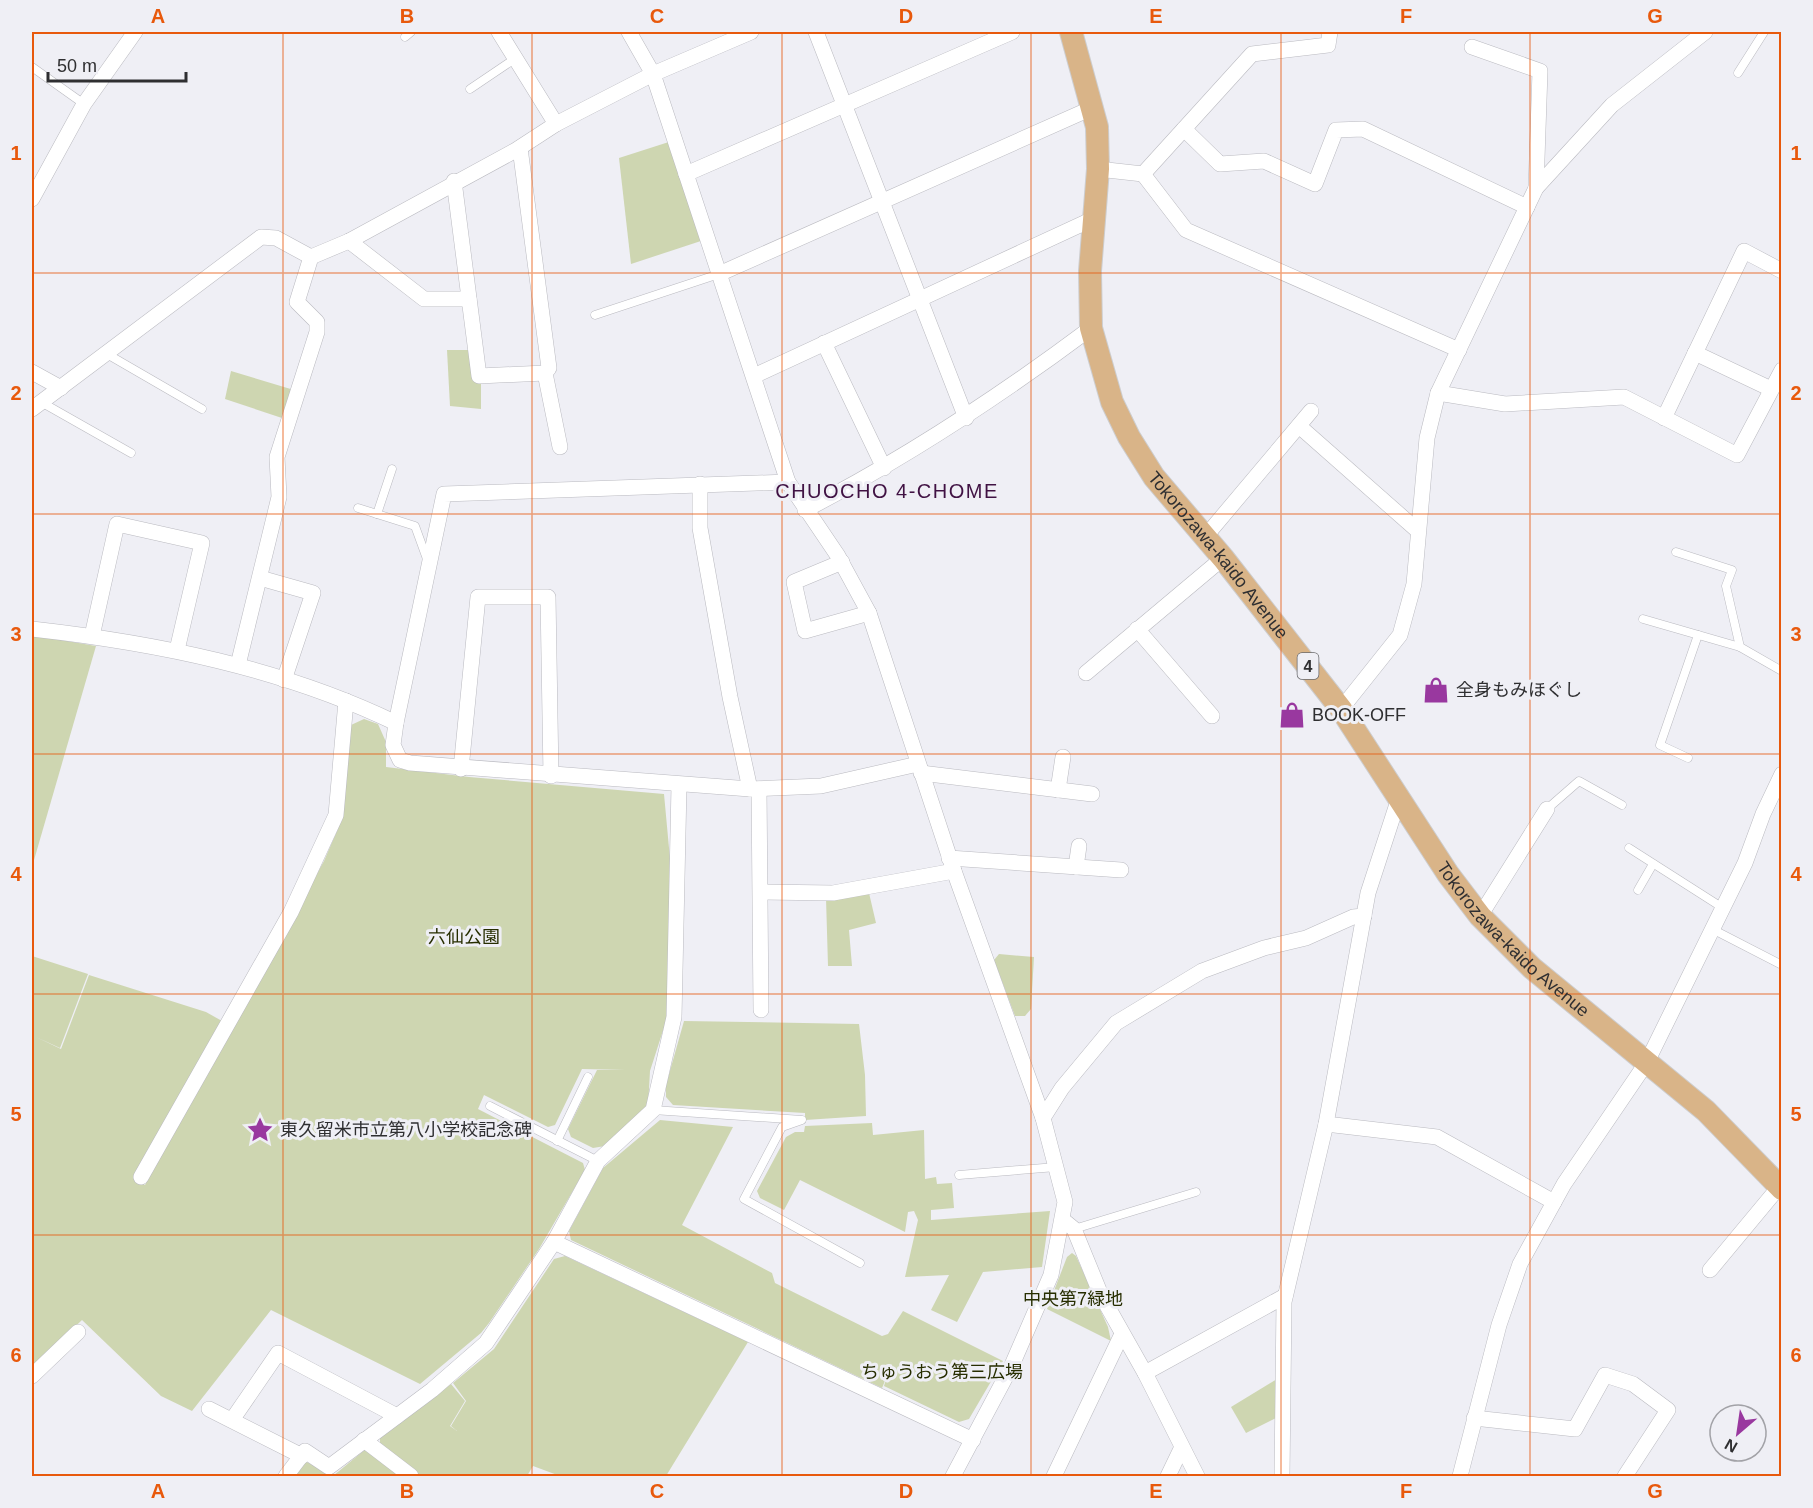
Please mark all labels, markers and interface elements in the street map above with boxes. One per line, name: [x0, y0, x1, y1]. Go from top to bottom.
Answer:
text: A: [151, 5, 165, 27]
text: B: [400, 5, 414, 27]
text: C: [650, 5, 664, 27]
text: D: [899, 5, 913, 27]
text: E: [1149, 5, 1163, 27]
text: F: [1400, 5, 1412, 27]
text: G: [1647, 5, 1663, 27]
scale bar: [48, 45, 186, 83]
text: 50 m: [57, 56, 97, 76]
text: 1: [10, 142, 22, 164]
text: 1: [1790, 142, 1802, 164]
text: 2: [10, 382, 22, 404]
text: 2: [1790, 382, 1802, 404]
street label: Tokorozawa-kaido Avenue: [1144, 468, 1292, 643]
district label: CHUOCHO 4-CHOME: [775, 480, 999, 502]
text: 3: [10, 623, 22, 645]
text: 3: [1790, 623, 1802, 645]
road number: 4: [1298, 653, 1318, 679]
shop icon: 全身もみほぐし: [1421, 675, 1451, 705]
place label: 全身もみほぐし: [1456, 680, 1582, 700]
shop icon: BOOK-OFF: [1277, 700, 1307, 730]
place label: BOOK-OFF: [1312, 705, 1406, 725]
street label: Tokorozawa-kaido Avenue: [1433, 858, 1593, 1021]
text: 4: [10, 863, 22, 885]
text: 4: [1790, 863, 1802, 885]
park label: 六仙公園: [428, 927, 500, 947]
text: 5: [10, 1103, 22, 1125]
text: 5: [1790, 1103, 1802, 1125]
place icon: 東久留米市立第八小学校記念碑: [245, 1115, 275, 1145]
place label: 東久留米市立第八小学校記念碑: [280, 1120, 532, 1140]
park label: 中央第7緑地: [1023, 1289, 1123, 1309]
text: 6: [10, 1344, 22, 1366]
text: 6: [1790, 1344, 1802, 1366]
park label: ちゅうおう第三広場: [861, 1362, 1023, 1382]
north arrow: [1708, 1403, 1768, 1463]
text: N: [1722, 1435, 1740, 1456]
text: A: [151, 1480, 165, 1502]
text: B: [400, 1480, 414, 1502]
text: C: [650, 1480, 664, 1502]
text: D: [899, 1480, 913, 1502]
text: E: [1149, 1480, 1163, 1502]
text: F: [1400, 1480, 1412, 1502]
text: G: [1647, 1480, 1663, 1502]

